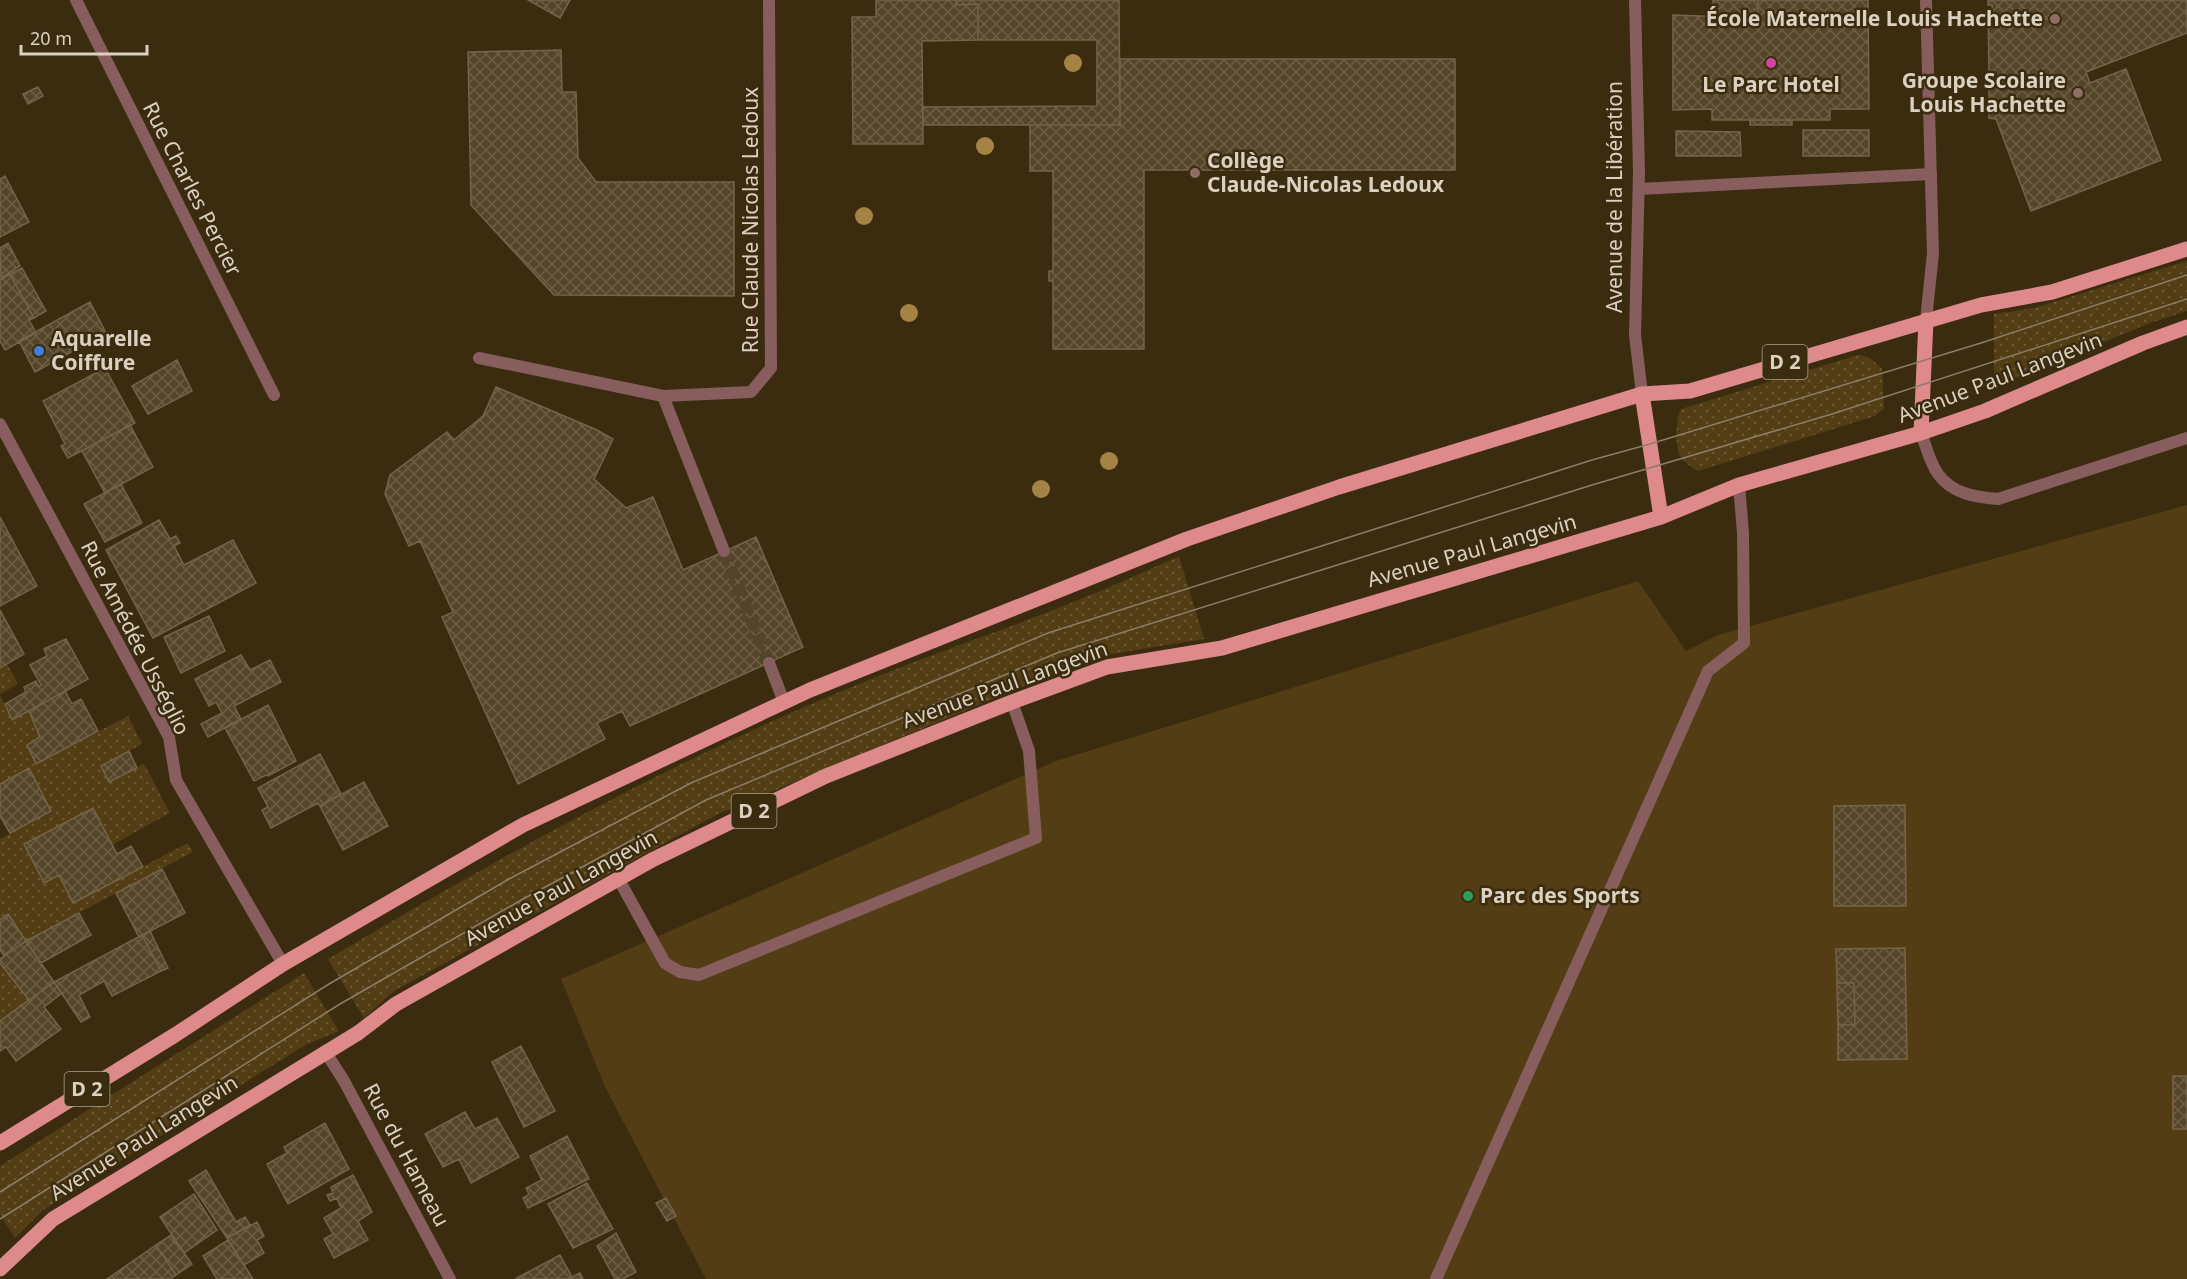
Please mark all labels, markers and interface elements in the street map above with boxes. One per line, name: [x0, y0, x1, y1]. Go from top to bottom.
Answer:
place label: École Maternelle Louis Hachette: [1706, 4, 2043, 32]
marker: École Maternelle Louis Hachette: [2048, 12, 2062, 26]
scale bar: [21, 18, 147, 56]
text: 20 m: [30, 26, 72, 50]
marker: Le Parc Hotel: [1764, 56, 1778, 70]
place label: Groupe Scolaire Louis Hachette: [1902, 66, 2066, 118]
place label: Le Parc Hotel: [1702, 70, 1840, 98]
street label: Avenue de la Libération: [1600, 81, 1628, 313]
marker: Groupe Scolaire Louis Hachette: [2071, 86, 2085, 100]
street label: Rue Claude Nicolas Ledoux: [736, 87, 764, 353]
street label: Rue Charles Percier: [137, 97, 249, 281]
place label: Collège Claude-Nicolas Ledoux: [1207, 146, 1445, 198]
marker: Collège Claude-Nicolas Ledoux: [1188, 166, 1202, 180]
place label: Aquarelle Coiffure: [51, 324, 152, 376]
street label: Avenue Paul Langevin: [1893, 325, 2106, 429]
marker: Aquarelle Coiffure: [32, 344, 46, 358]
road number: D 2: [1762, 345, 1808, 379]
street label: Avenue Paul Langevin: [1364, 507, 1580, 593]
street label: Rue Amédée Usséglio: [75, 536, 197, 739]
street label: Avenue Paul Langevin: [898, 634, 1111, 734]
road number: D 2: [732, 794, 777, 828]
street label: Avenue Paul Langevin: [459, 822, 662, 952]
place label: Parc des Sports: [1480, 881, 1640, 909]
marker: Parc des Sports: [1461, 889, 1475, 903]
street label: Avenue Paul Langevin: [44, 1068, 243, 1206]
road number: D 2: [64, 1072, 110, 1106]
street label: Rue du Hameau: [357, 1078, 456, 1231]

